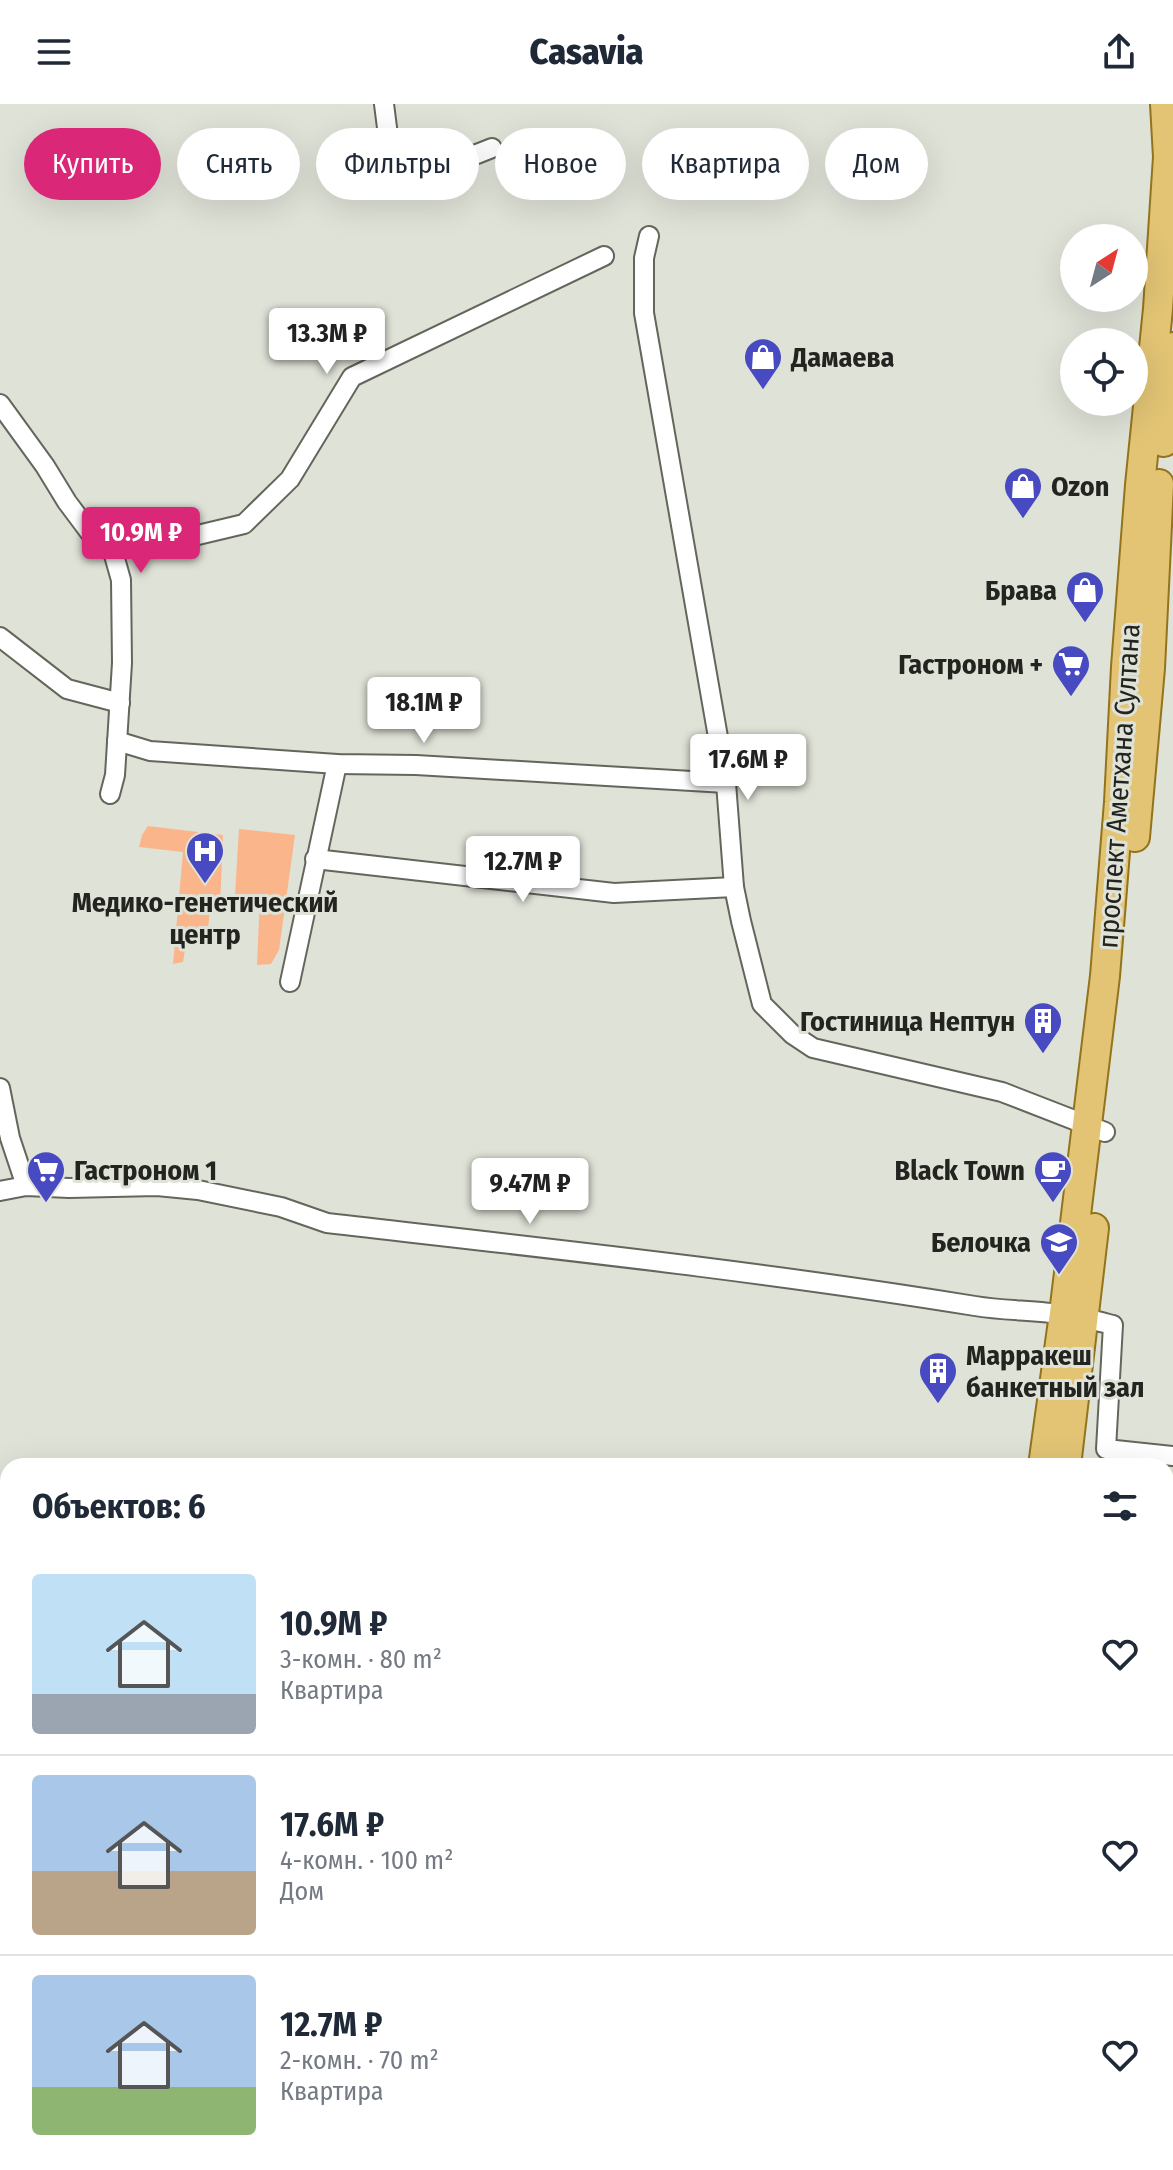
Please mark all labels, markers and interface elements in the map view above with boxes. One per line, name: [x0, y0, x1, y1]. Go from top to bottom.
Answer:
icon: menu: [32, 30, 76, 74]
text: Casavia: [529, 30, 644, 74]
icon: share: [1097, 30, 1141, 74]
chip: Купить: [24, 128, 161, 200]
chip: Снять: [177, 128, 300, 200]
chip: Фильтры: [316, 128, 479, 200]
chip: Новое: [495, 128, 626, 200]
chip: Квартира: [642, 128, 809, 200]
chip: Дом: [825, 128, 928, 200]
north arrow: [1060, 224, 1148, 312]
map controls: [1060, 224, 1148, 416]
pin: 13.3M ₽: [253, 308, 401, 376]
text: 13.3M ₽: [287, 318, 367, 349]
button: locate: [1060, 328, 1148, 416]
shop icon: Дамаева: [742, 336, 784, 391]
place label: Дамаева: [790, 341, 894, 374]
shop icon: Ozon: [1002, 465, 1044, 520]
place label: Ozon: [1051, 470, 1109, 503]
pin: 10.9M ₽: [67, 507, 215, 575]
text: 10.9M ₽: [100, 517, 182, 548]
shop icon: Брава: [1064, 569, 1106, 624]
place label: Брава: [985, 574, 1057, 607]
street label: проспект Аметхана Султана: [1091, 623, 1147, 949]
supermarket icon: Гастроном +: [1050, 643, 1092, 698]
place label: Гастроном +: [898, 648, 1043, 681]
pin: 18.1M ₽: [350, 677, 498, 745]
text: 18.1M ₽: [385, 687, 463, 718]
pin: 17.6M ₽: [674, 734, 822, 802]
text: 17.6M ₽: [708, 744, 788, 775]
hospital icon: Медико-генетический центр: [184, 830, 226, 885]
pin: 12.7M ₽: [449, 836, 597, 904]
text: 12.7M ₽: [484, 846, 562, 877]
place label: Медико-генетический центр: [72, 886, 338, 951]
building icon: Гостиница Нептун: [1022, 1000, 1064, 1055]
place label: Гостиница Нептун: [800, 1005, 1015, 1038]
supermarket icon: Гастроном 1: [25, 1149, 67, 1204]
cafe icon: Black Town: [1032, 1149, 1074, 1204]
place label: Гастроном 1: [74, 1154, 217, 1187]
place label: Black Town: [895, 1154, 1025, 1187]
pin: 9.47M ₽: [456, 1158, 604, 1226]
text: 9.47M ₽: [490, 1168, 570, 1199]
school or university icon: Белочка: [1038, 1221, 1080, 1276]
place label: Белочка: [931, 1226, 1031, 1259]
place label: Марракеш банкетный зал: [966, 1339, 1144, 1404]
building icon: Марракеш банкетный зал: [917, 1350, 959, 1405]
icon: filters: [1098, 1484, 1142, 1528]
text: Объектов: 6: [32, 1486, 206, 1527]
text: 10.9M ₽: [280, 1603, 388, 1644]
icon: home: [96, 1606, 192, 1702]
icon: heart: [1098, 1632, 1142, 1676]
text: 3-комн. · 80 m²: [280, 1644, 442, 1675]
text: Квартира: [280, 1675, 384, 1706]
text: 17.6M ₽: [280, 1804, 384, 1845]
icon: home: [96, 1807, 192, 1903]
icon: heart: [1098, 1833, 1142, 1877]
text: 4-комн. · 100 m²: [280, 1845, 453, 1876]
text: Дом: [280, 1876, 324, 1907]
text: 12.7M ₽: [280, 2004, 382, 2045]
icon: home: [96, 2007, 192, 2103]
icon: heart: [1098, 2033, 1142, 2077]
text: 2-комн. · 70 m²: [280, 2045, 439, 2076]
text: Квартира: [280, 2076, 384, 2107]

